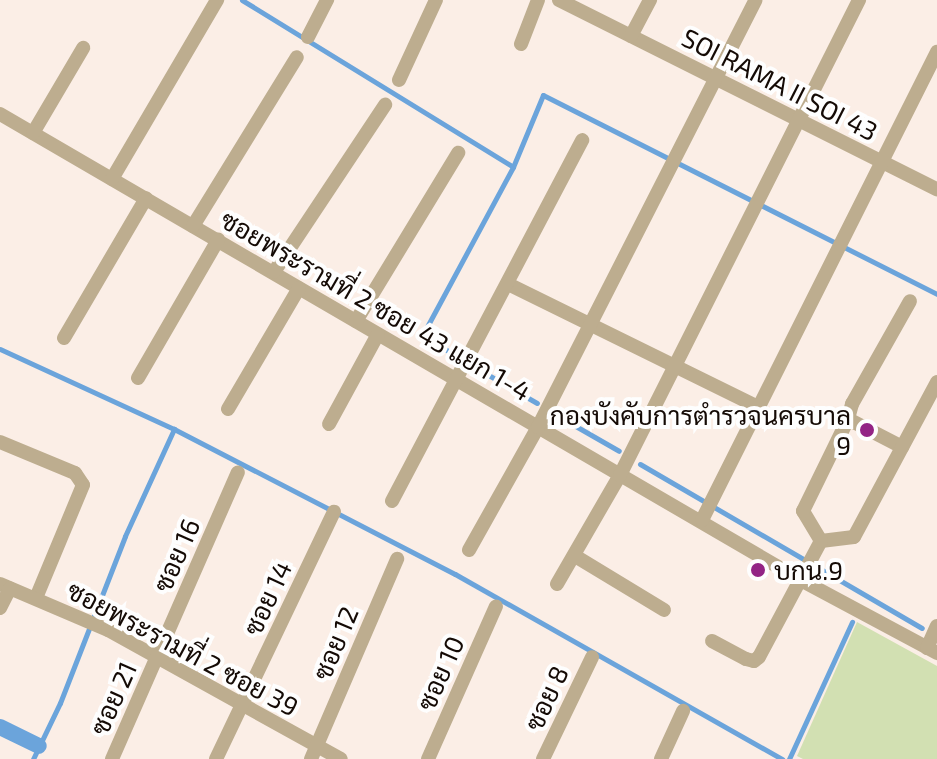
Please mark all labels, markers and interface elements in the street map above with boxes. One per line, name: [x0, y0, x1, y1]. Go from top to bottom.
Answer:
street label: SOI RAMA II SOI 43: [677, 21, 883, 147]
street label: ซอยพระรามที่ 2 ซอย 43 แยก 1-4: [215, 203, 537, 407]
place label: กองบังคับการตำรวจนครบาล 9: [550, 399, 851, 460]
marker: กองบังคับการตำรวจนครบาล 9: [858, 421, 876, 439]
street label: ซอย 16: [146, 513, 206, 597]
place label: บกน.9: [774, 554, 843, 586]
street label: ซอย 14: [236, 556, 298, 640]
marker: บกน.9: [749, 561, 767, 579]
street label: ซอยพระรามที่ 2 ซอย 39: [62, 574, 304, 722]
street label: ซอย 12: [306, 602, 364, 684]
street label: ซอย 10: [410, 631, 470, 715]
street label: ซอย 21: [83, 657, 143, 739]
street label: ซอย 8: [518, 661, 574, 735]

